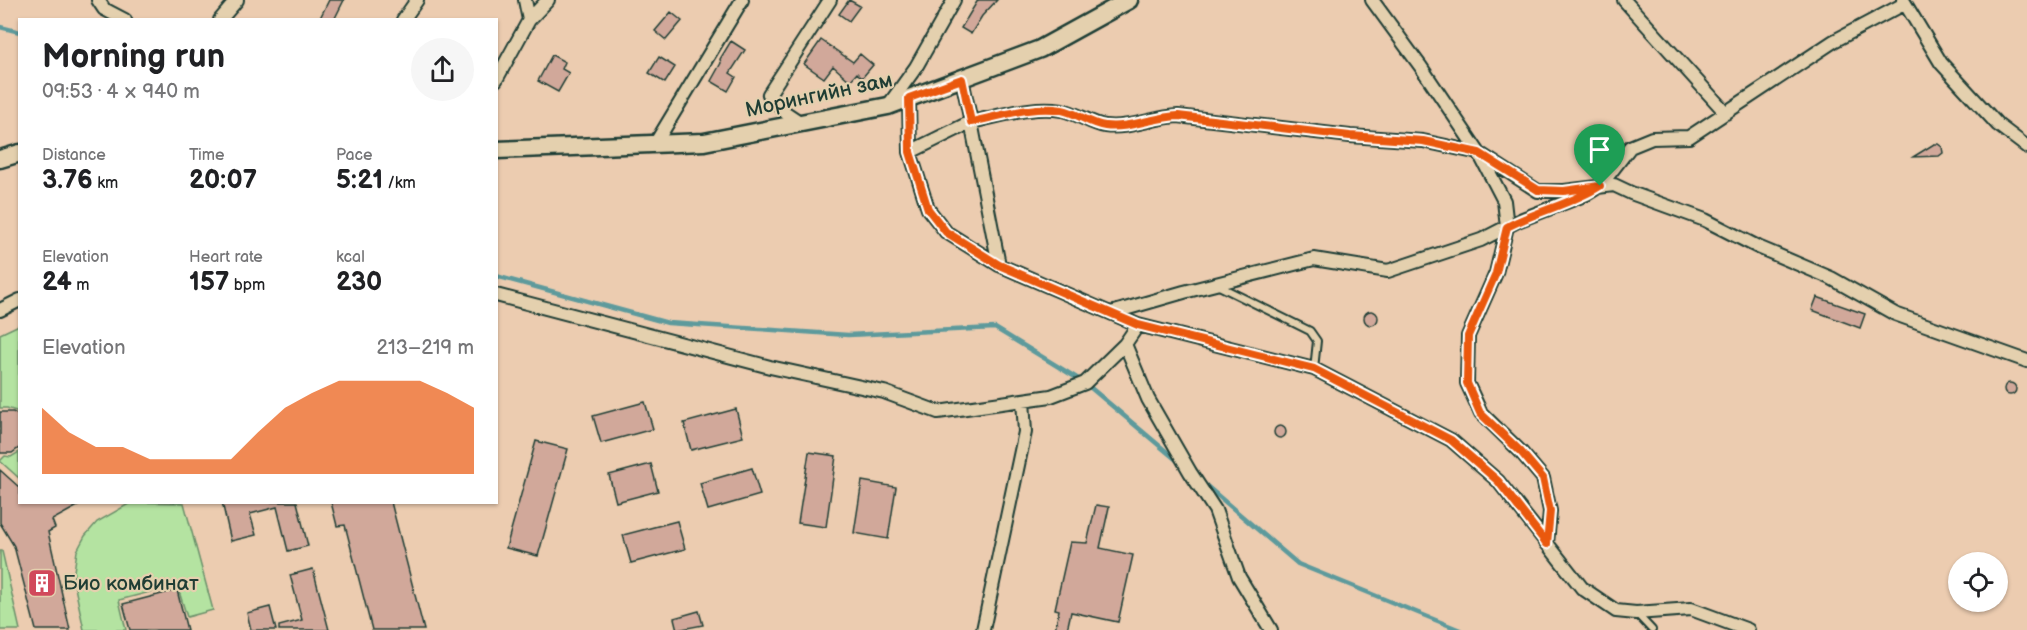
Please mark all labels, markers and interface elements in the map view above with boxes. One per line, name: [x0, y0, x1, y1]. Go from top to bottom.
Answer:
text: Morning run: [42, 37, 225, 77]
button: share: [411, 38, 474, 101]
street label: Морингийн зам: [743, 67, 895, 123]
text: 09:53 · 4 × 940 m: [42, 80, 200, 104]
pin: [1574, 124, 1625, 186]
icon: arrive: [1583, 133, 1616, 166]
text: Distance: [42, 146, 106, 165]
text: Time: [189, 146, 224, 165]
text: Pace: [336, 146, 372, 165]
text: 3.76: [42, 165, 93, 196]
text: 20:07: [189, 165, 257, 196]
text: 5:21: [336, 165, 383, 196]
text: km: [93, 174, 118, 193]
text: /km: [383, 174, 416, 193]
text: Elevation: [42, 248, 109, 267]
text: Heart rate: [189, 248, 263, 267]
text: kcal: [336, 248, 365, 267]
text: 24: [42, 267, 72, 298]
text: 157: [189, 267, 229, 298]
text: 230: [336, 267, 382, 298]
text: m: [72, 276, 89, 295]
text: bpm: [229, 276, 265, 295]
text: Elevation: [42, 336, 125, 360]
text: 213–219 m: [377, 336, 474, 360]
map controls: [1948, 552, 2008, 612]
button: locate: [1948, 552, 2008, 612]
building icon: Био комбинат: [26, 567, 58, 599]
place label: Био комбинат: [63, 571, 199, 596]

